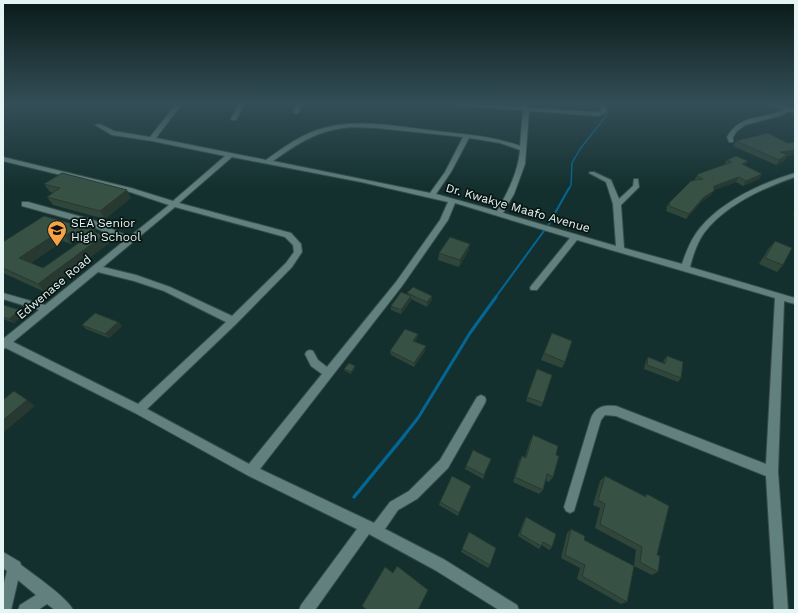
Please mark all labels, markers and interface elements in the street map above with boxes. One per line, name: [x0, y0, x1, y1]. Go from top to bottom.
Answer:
street label: Dr. Kwakye Maafo Avenue: [444, 181, 592, 235]
place label: SEA Senior High School: [71, 216, 141, 244]
school or university icon: SEA Senior High School: [46, 219, 68, 247]
street label: Edwenase Road: [14, 252, 94, 322]

